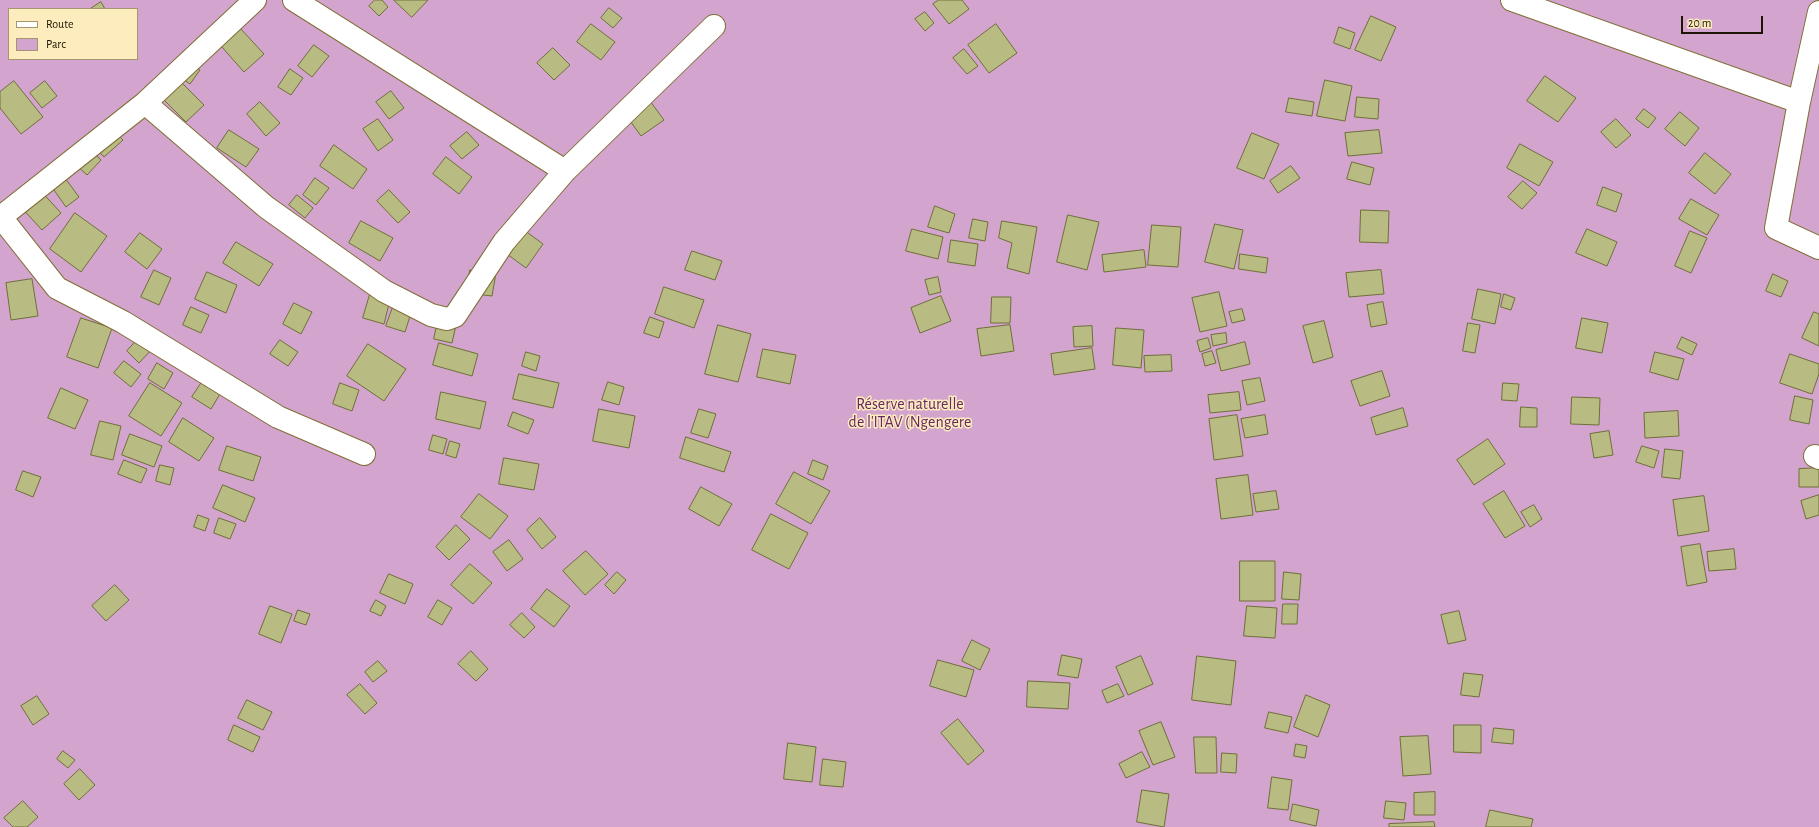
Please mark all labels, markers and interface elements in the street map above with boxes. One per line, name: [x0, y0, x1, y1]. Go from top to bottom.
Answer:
legend: [8, 8, 138, 60]
scale bar: [1683, 8, 1765, 34]
text: 20 m: [1688, 17, 1711, 29]
text: Route: [46, 18, 73, 30]
text: Parc: [46, 38, 66, 50]
park label: Réserve naturelle de l'ITAV (Ngengere: [849, 394, 971, 432]

